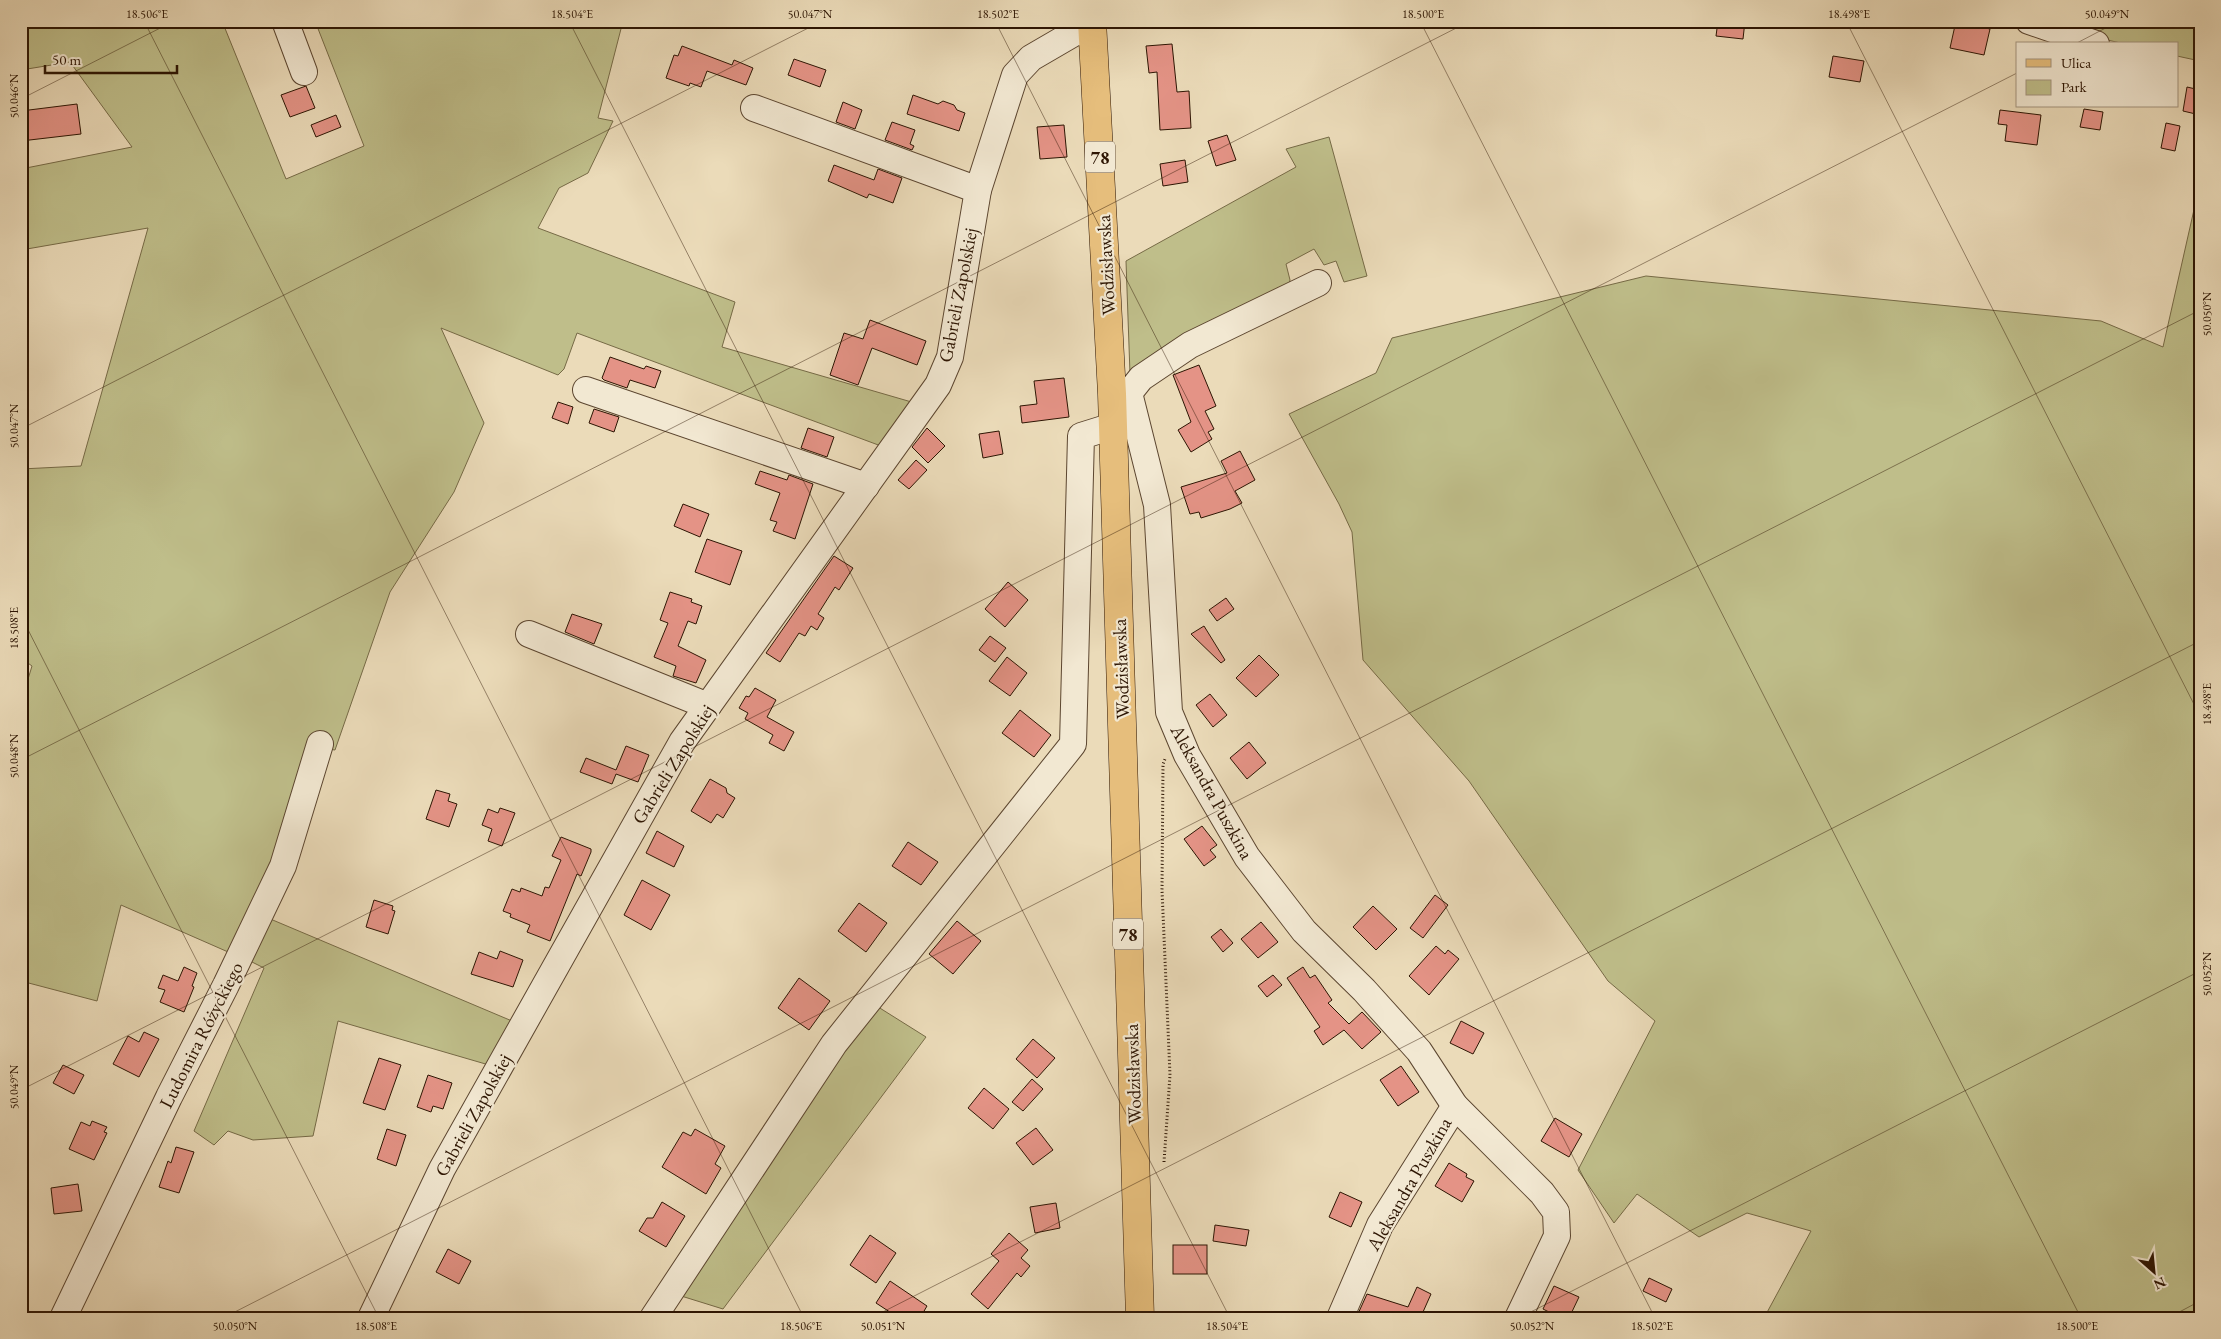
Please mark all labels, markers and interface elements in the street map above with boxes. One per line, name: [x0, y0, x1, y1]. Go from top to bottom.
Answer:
text: 18.506°E: [126, 6, 168, 22]
text: 18.504°E: [551, 6, 593, 22]
text: 50.047°N: [788, 6, 833, 22]
text: 18.502°E: [977, 6, 1019, 22]
text: 18.500°E: [1402, 6, 1444, 22]
text: 18.498°E: [1828, 6, 1870, 22]
text: 50.049°N: [2085, 6, 2130, 22]
scale bar: [45, 42, 178, 74]
legend: [2016, 42, 2178, 108]
text: 50 m: [52, 50, 81, 69]
text: Ulica: [2061, 53, 2091, 72]
text: 50.046°N: [6, 73, 22, 118]
text: Park: [2061, 77, 2088, 96]
road number: 78: [1085, 142, 1115, 172]
street label: Wodzisławska: [1091, 214, 1121, 316]
street label: Gabrieli Zapolskiej: [933, 226, 983, 364]
text: 50.050°N: [2199, 291, 2215, 336]
text: 50.047°N: [6, 403, 22, 448]
text: 18.508°E: [6, 607, 22, 649]
street label: Wodzisławska: [1107, 618, 1135, 720]
text: 18.498°E: [2199, 683, 2215, 725]
street label: Gabrieli Zapolskiej: [626, 699, 720, 829]
street label: Aleksandra Puszkina: [1164, 719, 1260, 864]
text: 50.048°N: [6, 733, 22, 778]
road number: 78: [1113, 919, 1143, 950]
text: 50.052°N: [2199, 951, 2215, 996]
street label: Ludomira Różyckiego: [153, 957, 249, 1113]
street label: Wodzisławska: [1119, 1023, 1147, 1125]
street label: Gabrieli Zapolskiej: [429, 1049, 517, 1181]
text: 50.049°N: [6, 1064, 22, 1109]
street label: Aleksandra Puszkina: [1360, 1112, 1458, 1256]
north arrow: [2128, 1246, 2178, 1296]
text: N: [2150, 1273, 2169, 1294]
text: 50.050°N: [213, 1318, 258, 1334]
text: 18.508°E: [355, 1318, 397, 1334]
text: 18.506°E: [780, 1318, 822, 1334]
text: 50.051°N: [861, 1318, 906, 1334]
text: 18.504°E: [1206, 1318, 1248, 1334]
text: 50.052°N: [1510, 1318, 1555, 1334]
text: 18.502°E: [1631, 1318, 1673, 1334]
text: 18.500°E: [2056, 1318, 2098, 1334]

